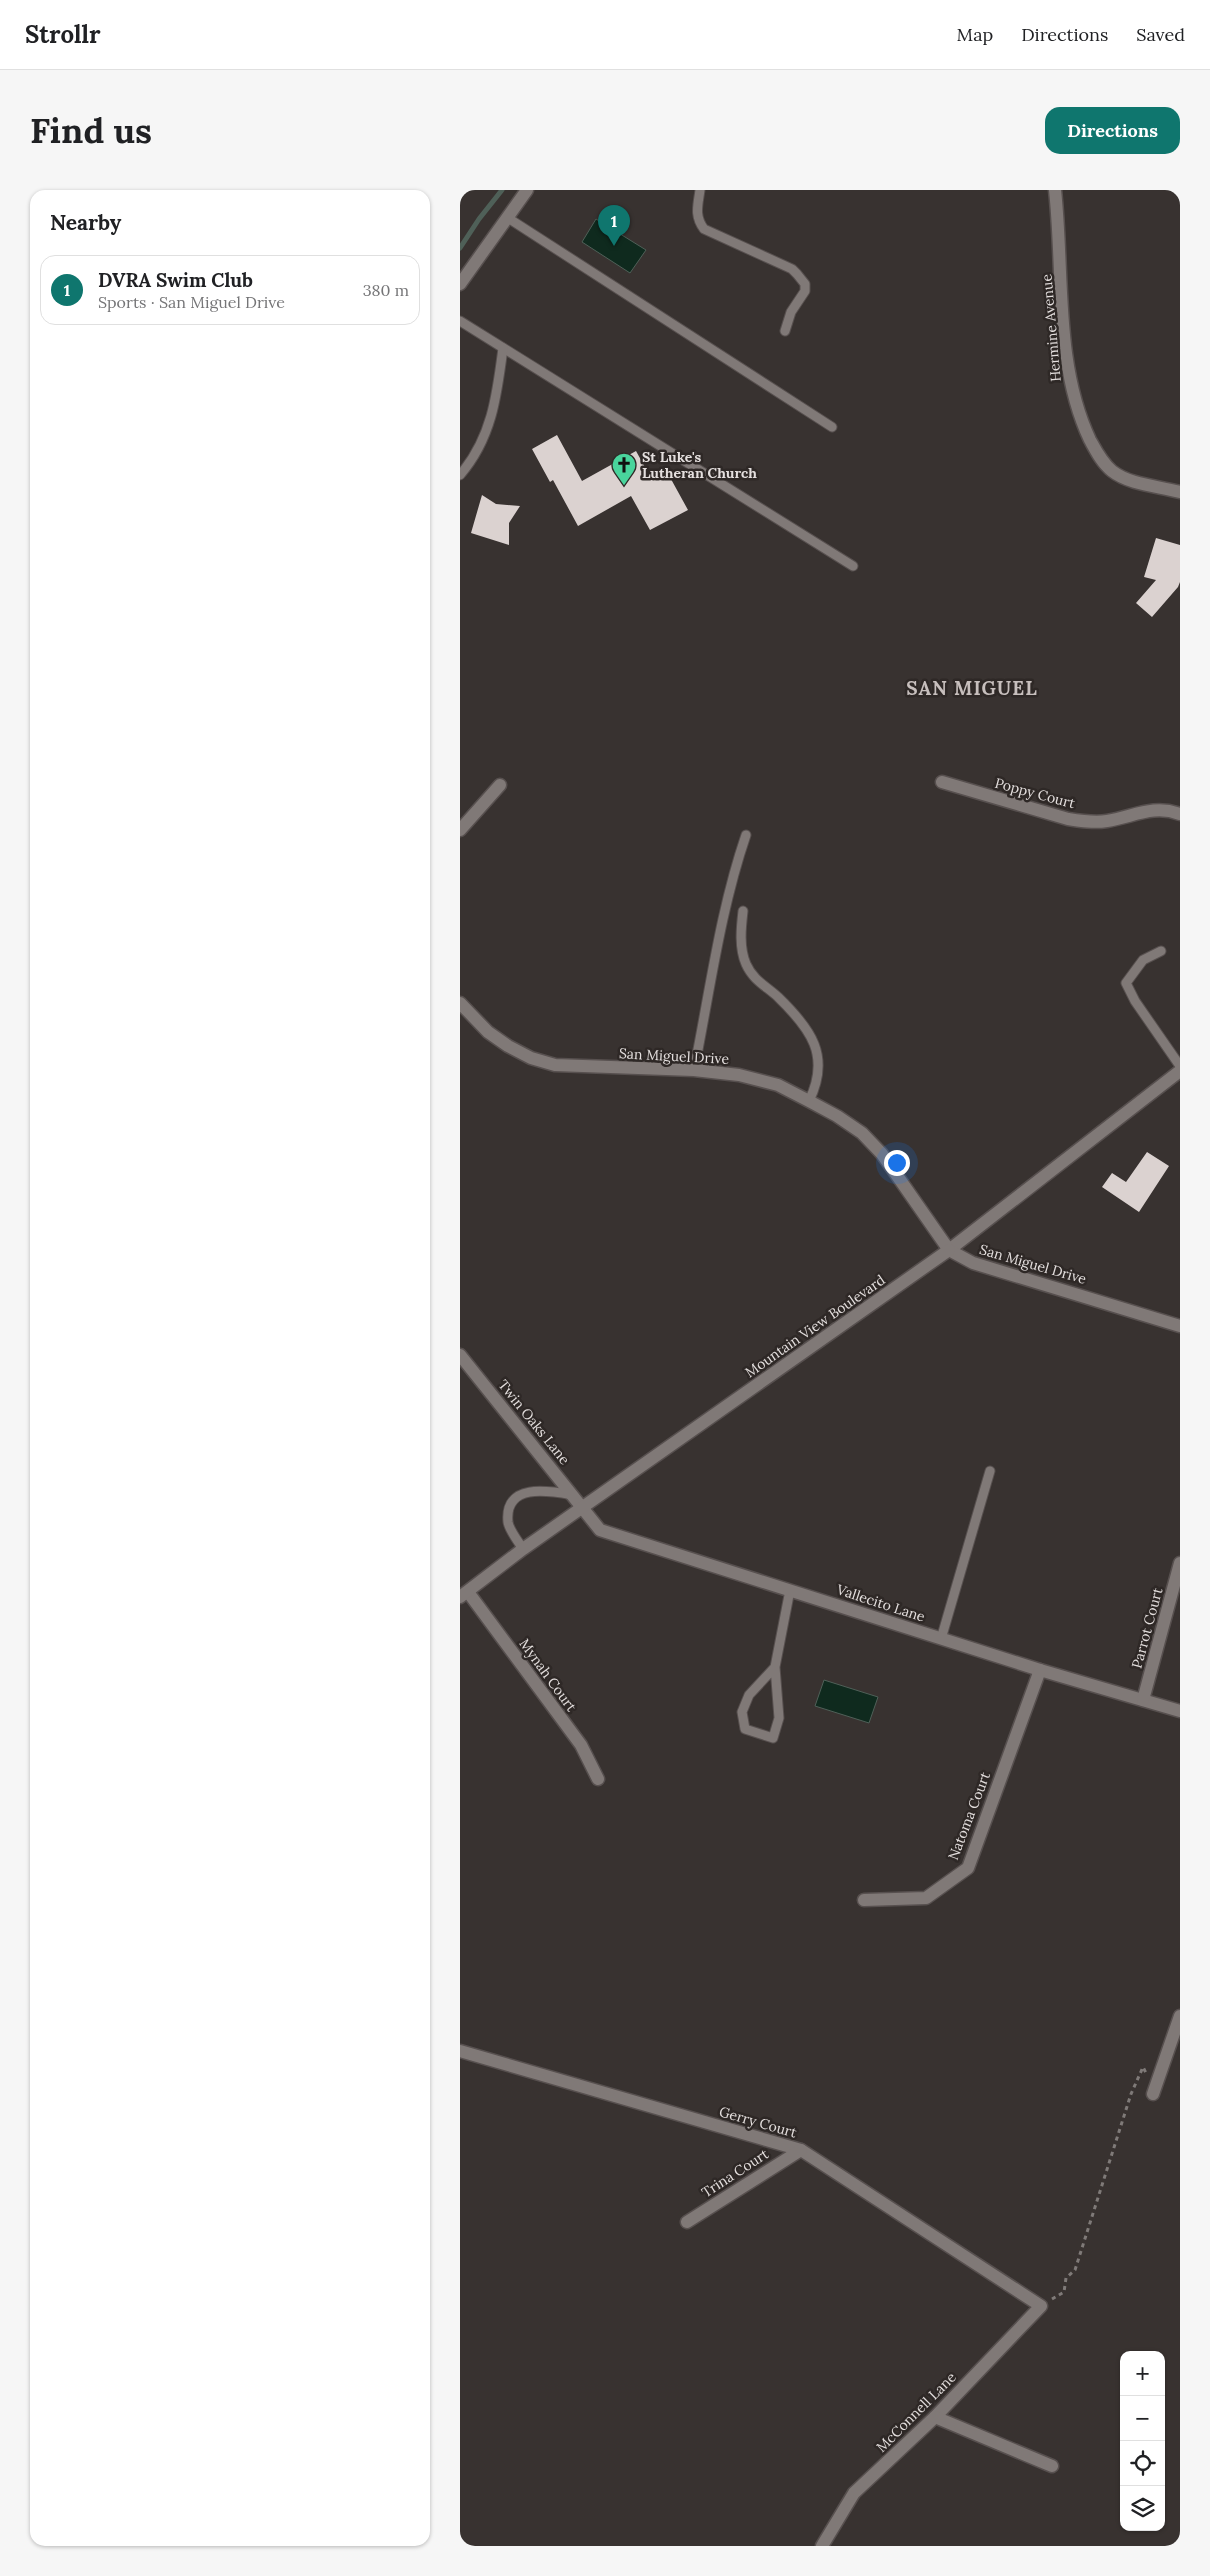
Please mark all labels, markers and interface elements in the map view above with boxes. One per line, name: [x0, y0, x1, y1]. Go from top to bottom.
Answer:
text: Strollr: [25, 19, 100, 50]
text: Map: [957, 23, 993, 46]
text: Directions: [1021, 23, 1108, 46]
text: Saved: [1136, 23, 1185, 46]
button: Directions: [1045, 107, 1180, 154]
text: Find us: [30, 108, 152, 153]
pin: 1: [598, 205, 630, 246]
text: Nearby: [50, 209, 121, 236]
text: DVRA Swim Club: [98, 268, 253, 292]
street label: Hermine Avenue: [1037, 273, 1065, 383]
text: 1: [64, 280, 70, 300]
text: 380 m: [363, 280, 409, 300]
text: Sports · San Miguel Drive: [98, 292, 285, 312]
place label: St Luke's Lutheran Church: [642, 448, 757, 482]
church icon: St Luke's Lutheran Church: [611, 452, 637, 486]
district label: SAN MIGUEL: [906, 676, 1038, 700]
street label: Poppy Court: [993, 774, 1078, 812]
street label: San Miguel Drive: [618, 1044, 730, 1068]
your location: [884, 1150, 910, 1176]
street label: San Miguel Drive: [977, 1240, 1089, 1288]
street label: Mountain View Boulevard: [742, 1271, 888, 1381]
street label: Twin Oaks Lane: [494, 1376, 574, 1468]
street label: Vallecito Lane: [834, 1580, 928, 1626]
street label: Parrot Court: [1128, 1585, 1167, 1670]
street label: Mynah Court: [516, 1635, 581, 1715]
street label: Natoma Court: [944, 1769, 994, 1862]
street label: Gerry Court: [717, 2102, 799, 2142]
street label: Trina Court: [698, 2144, 772, 2201]
map controls: [1120, 2351, 1165, 2531]
button: +: [1120, 2351, 1165, 2396]
street label: McConnell Lane: [872, 2368, 960, 2456]
button: −: [1120, 2396, 1165, 2441]
button: locate: [1120, 2441, 1165, 2486]
button: layers: [1120, 2486, 1165, 2531]

